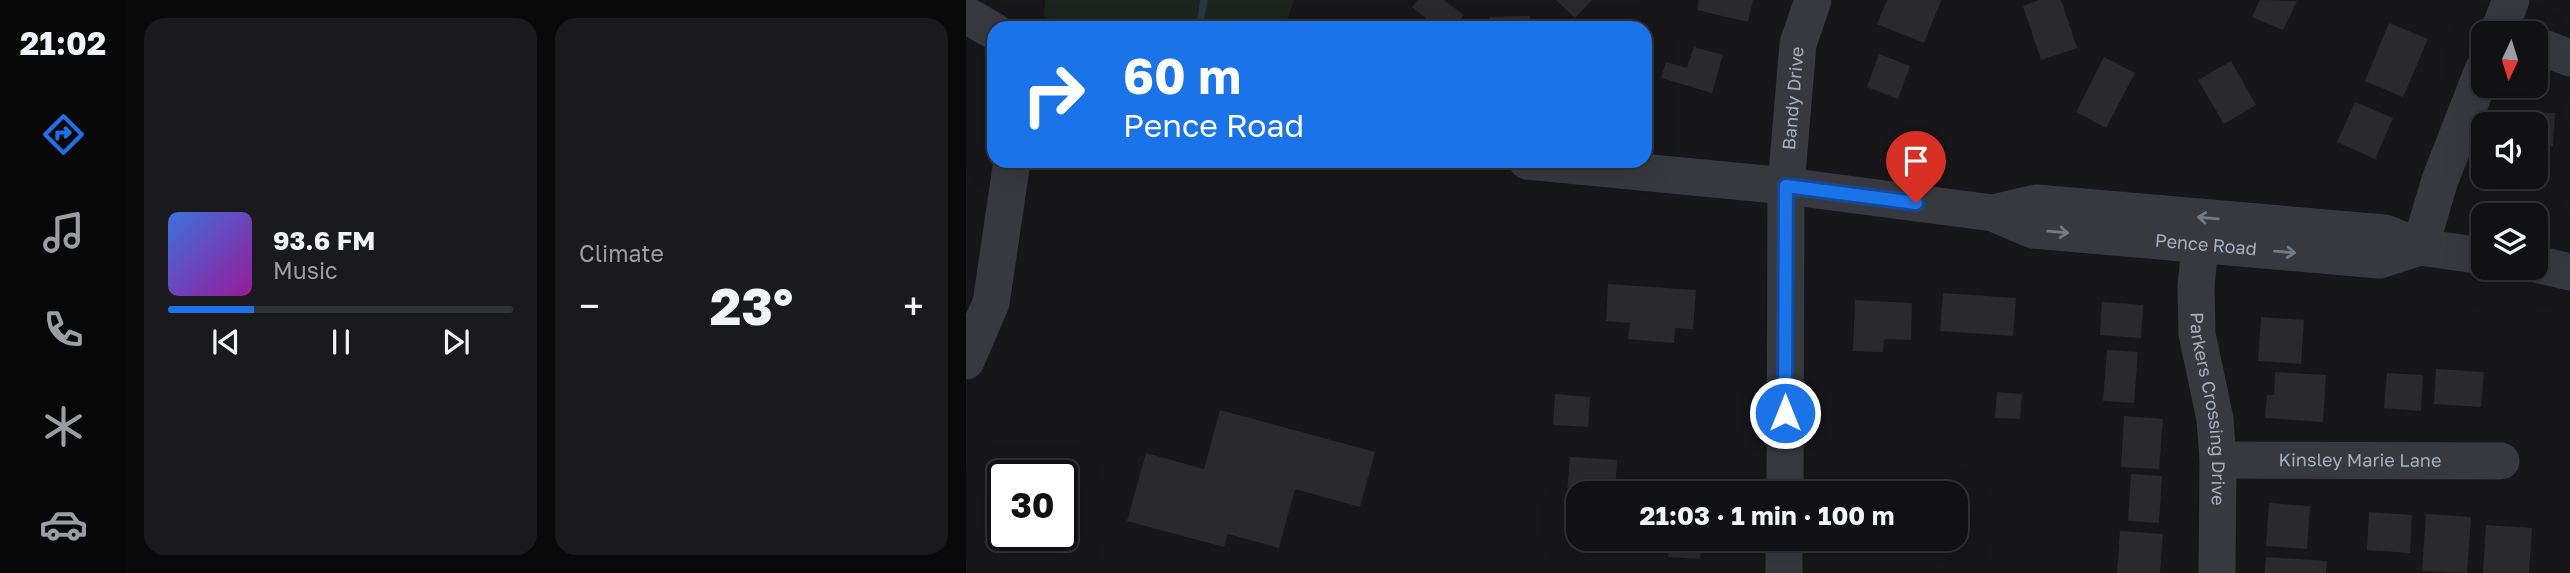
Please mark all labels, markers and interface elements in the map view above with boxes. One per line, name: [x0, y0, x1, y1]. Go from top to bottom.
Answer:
north arrow: [2471, 21, 2548, 98]
map controls: [2471, 21, 2548, 280]
text: 21:02: [20, 24, 106, 62]
text: 60 m: [1123, 46, 1241, 105]
street label: Bandy Drive: [1777, 46, 1808, 151]
icon: right: [1008, 49, 1099, 140]
text: Pence Road: [1123, 106, 1304, 144]
icon: directions: [39, 110, 88, 159]
button: sound: [2471, 112, 2548, 189]
pin: [1886, 131, 1946, 203]
icon: arrive: [1897, 142, 1935, 180]
button: layers: [2471, 203, 2548, 280]
icon: music: [39, 208, 88, 257]
one-way arrow: [2198, 211, 2220, 224]
text: 93.6 FM: [273, 225, 375, 256]
one-way arrow: [2046, 226, 2069, 239]
street label: Pence Road: [2154, 229, 2258, 259]
text: Climate: [579, 239, 664, 267]
one-way arrow: [2273, 246, 2295, 259]
text: Music: [273, 256, 338, 284]
text: 23°: [710, 274, 793, 336]
text: −: [579, 283, 600, 328]
text: +: [903, 283, 924, 328]
icon: phone: [39, 305, 88, 354]
street label: Parkers Crossing Drive: [2187, 312, 2230, 506]
icon: previous: [207, 323, 245, 361]
icon: pause: [322, 323, 360, 361]
icon: next: [437, 323, 475, 361]
position arrow: [1748, 376, 1822, 450]
icon: climate: [39, 402, 88, 451]
street label: Kinsley Marie Lane: [2279, 448, 2441, 471]
speed limit sign: 30: [987, 460, 1078, 551]
icon: car: [39, 500, 88, 549]
text: 21:03 · 1 min · 100 m: [1640, 500, 1894, 531]

